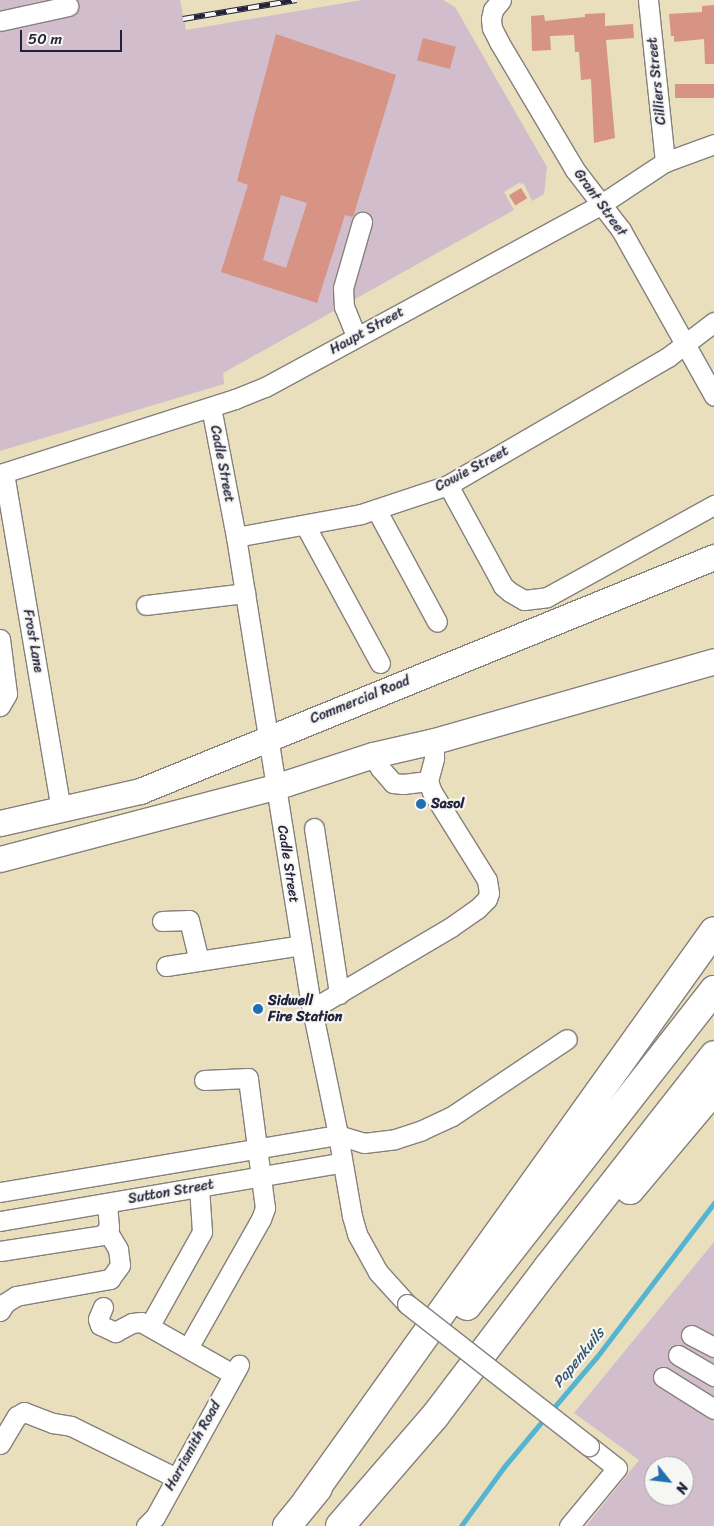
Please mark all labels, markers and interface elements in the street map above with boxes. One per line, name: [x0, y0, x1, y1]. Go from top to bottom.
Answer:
scale bar: [22, 20, 125, 52]
text: 50 m: [28, 26, 62, 52]
street label: Cilliers Street: [644, 37, 670, 125]
street label: Grant Street: [570, 166, 630, 240]
street label: Haupt Street: [327, 304, 407, 358]
street label: Cadle Street: [206, 424, 238, 504]
street label: Cowie Street: [433, 443, 511, 495]
street label: Frost Lane: [19, 608, 47, 674]
street label: Commercial Road: [308, 672, 412, 728]
place label: Sasol: [431, 796, 464, 812]
marker: Sasol: [415, 798, 427, 810]
street label: Cadle Street: [274, 824, 302, 904]
place label: Sidwell Fire Station: [268, 993, 343, 1026]
marker: Sidwell Fire Station: [252, 1003, 264, 1015]
street label: Sutton Street: [127, 1176, 215, 1208]
water label: Papenkuils: [549, 1324, 609, 1392]
street label: Harrismith Road: [161, 1398, 225, 1494]
north arrow: [644, 1456, 694, 1506]
text: N: [668, 1478, 695, 1498]

